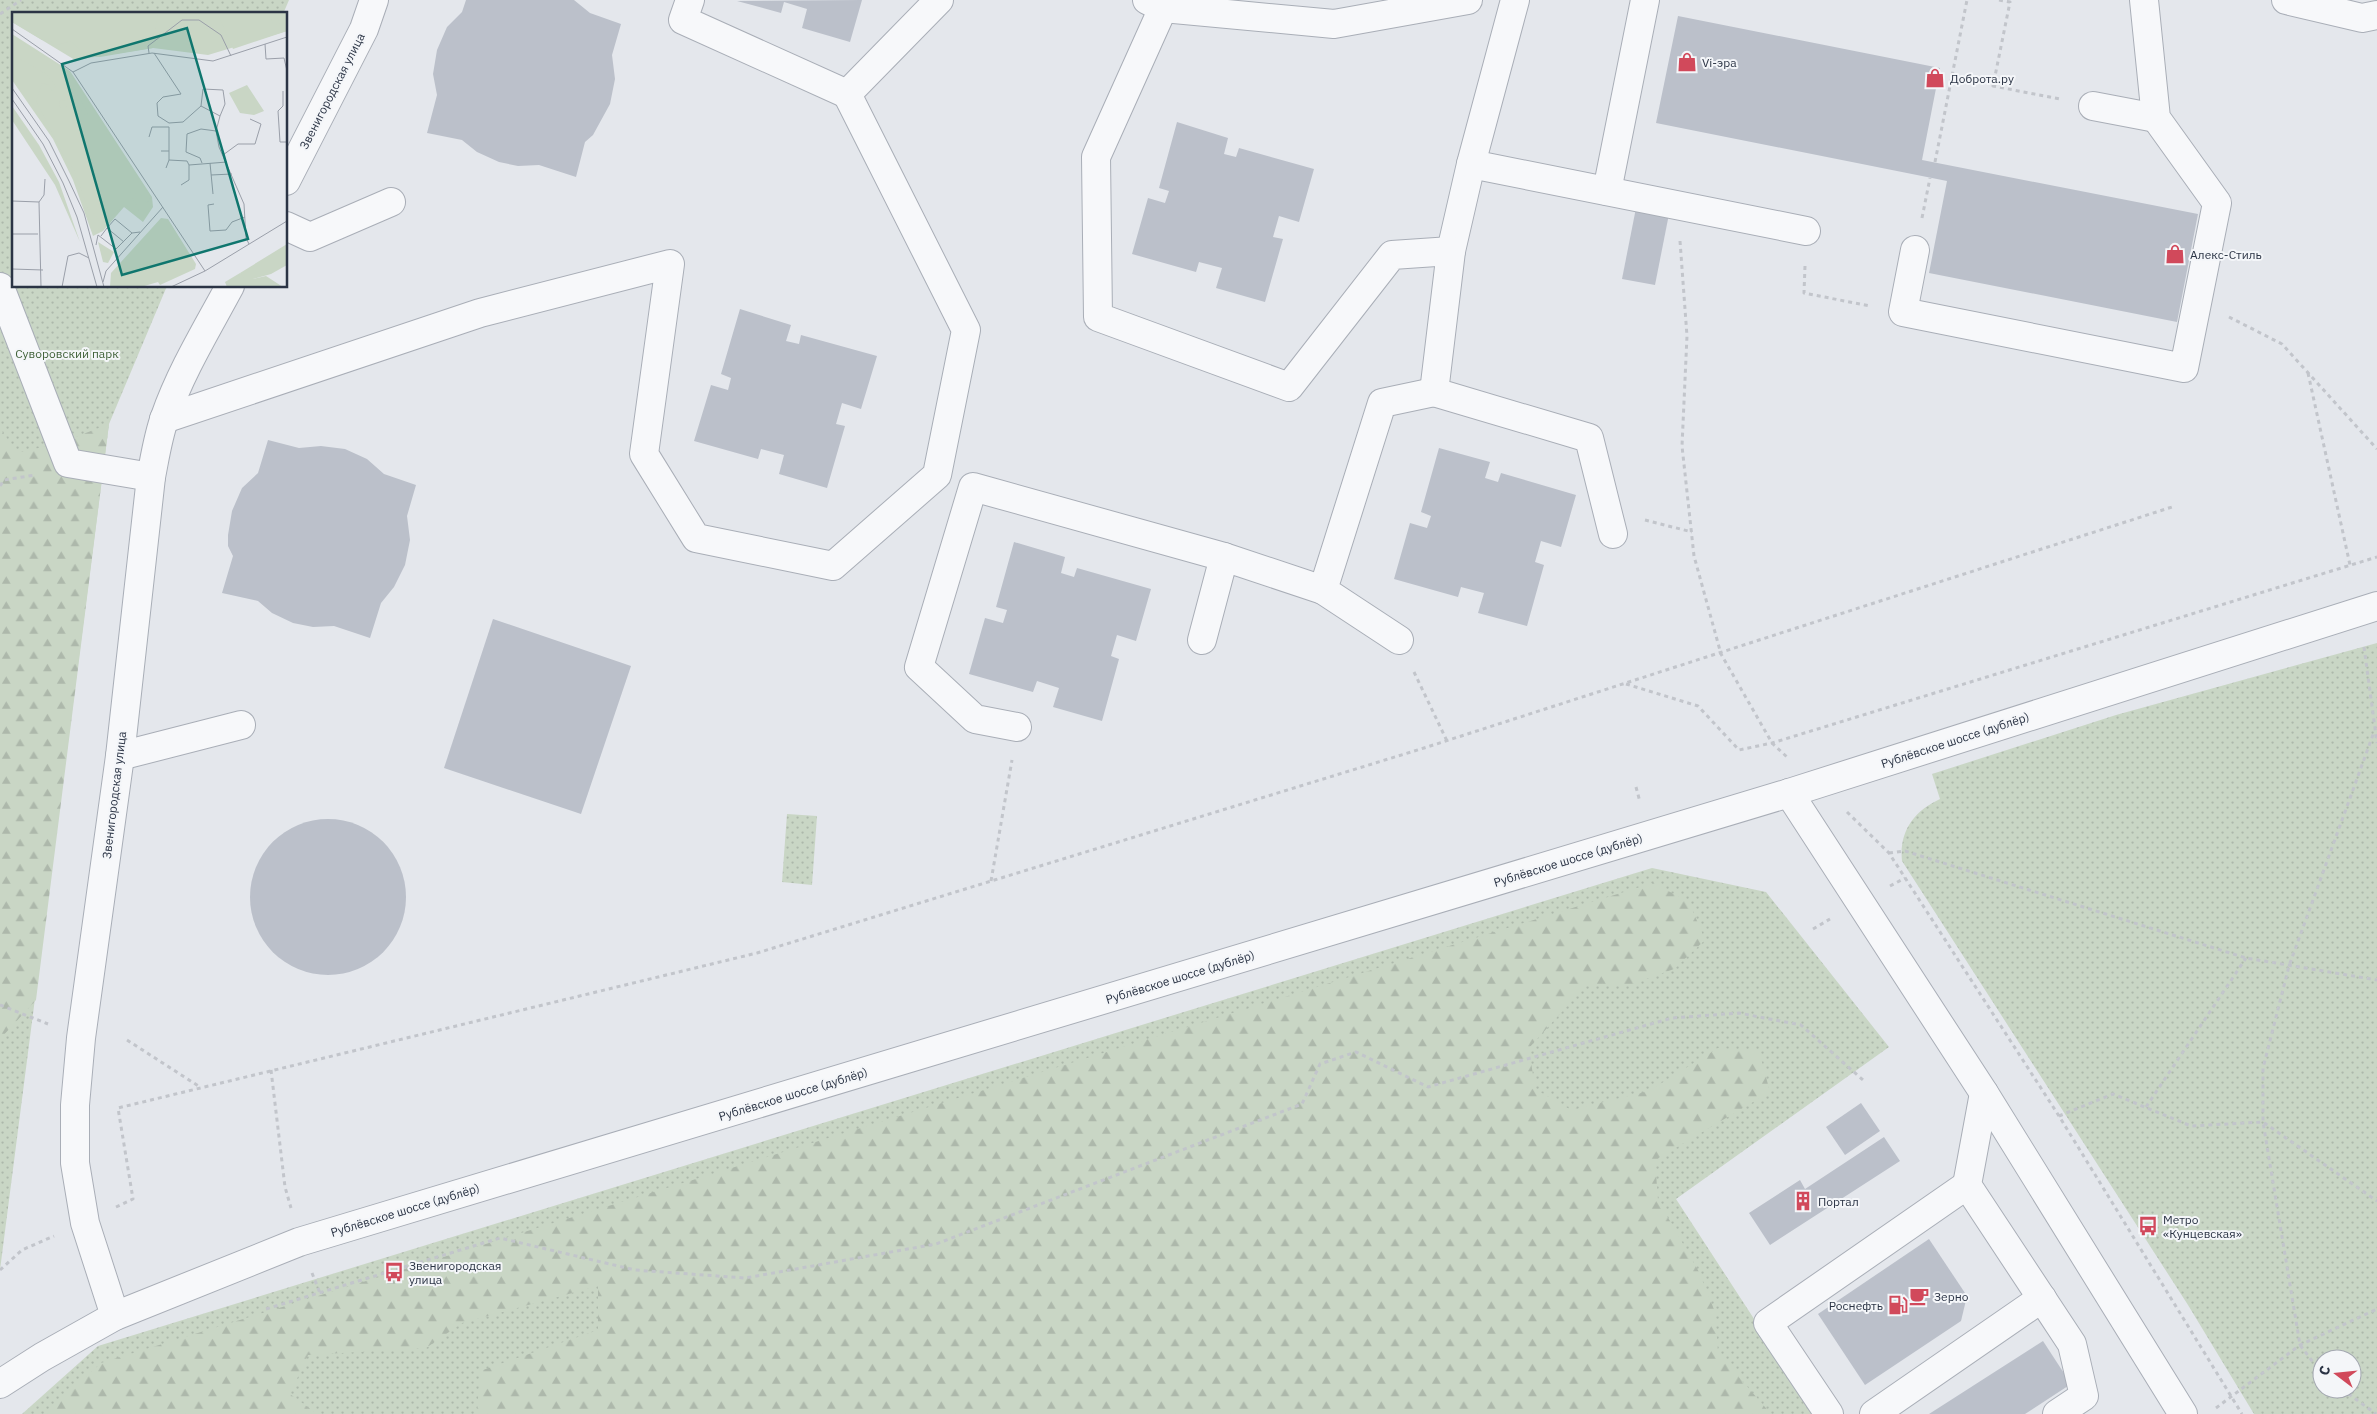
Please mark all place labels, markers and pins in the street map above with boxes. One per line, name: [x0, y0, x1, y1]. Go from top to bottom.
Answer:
shop icon: Vi-эра: [1676, 51, 1698, 73]
place label: Vi-эра: [1702, 55, 1737, 70]
shop icon: Доброта.ру: [1924, 67, 1946, 89]
place label: Доброта.ру: [1950, 71, 2014, 86]
shop icon: Алекс-Стиль: [2164, 243, 2186, 265]
place label: Алекс-Стиль: [2190, 247, 2262, 262]
building icon: Портал: [1792, 1190, 1814, 1212]
place label: Портал: [1818, 1194, 1859, 1209]
place label: Метро «Кунцевская»: [2163, 1212, 2242, 1241]
bus stop icon: Метро «Кунцевская»: [2137, 1215, 2159, 1237]
place label: Звенигородская улица: [409, 1258, 501, 1287]
bus stop icon: Звенигородская улица: [383, 1261, 405, 1283]
cafe icon: Зерно: [1908, 1285, 1930, 1307]
place label: Зерно: [1934, 1289, 1969, 1304]
fuel station icon: Роснефть: [1887, 1294, 1909, 1316]
place label: Роснефть: [1829, 1298, 1883, 1313]

